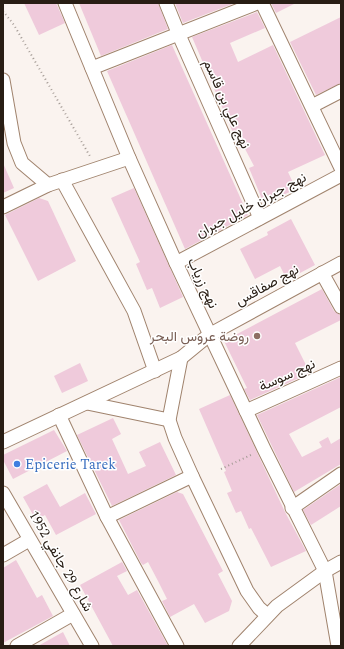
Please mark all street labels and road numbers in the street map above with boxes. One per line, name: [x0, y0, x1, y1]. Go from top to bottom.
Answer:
street label: نهج علي بن قاسم: [197, 56, 256, 153]
street label: نهج جبران خليل جبران: [192, 167, 310, 243]
street label: نهج زرياب: [182, 254, 224, 312]
street label: نهج صفاقس: [231, 259, 303, 311]
street label: نهج سوسة: [255, 353, 319, 397]
street label: شارع 29 جانفي 1952: [23, 506, 99, 616]

